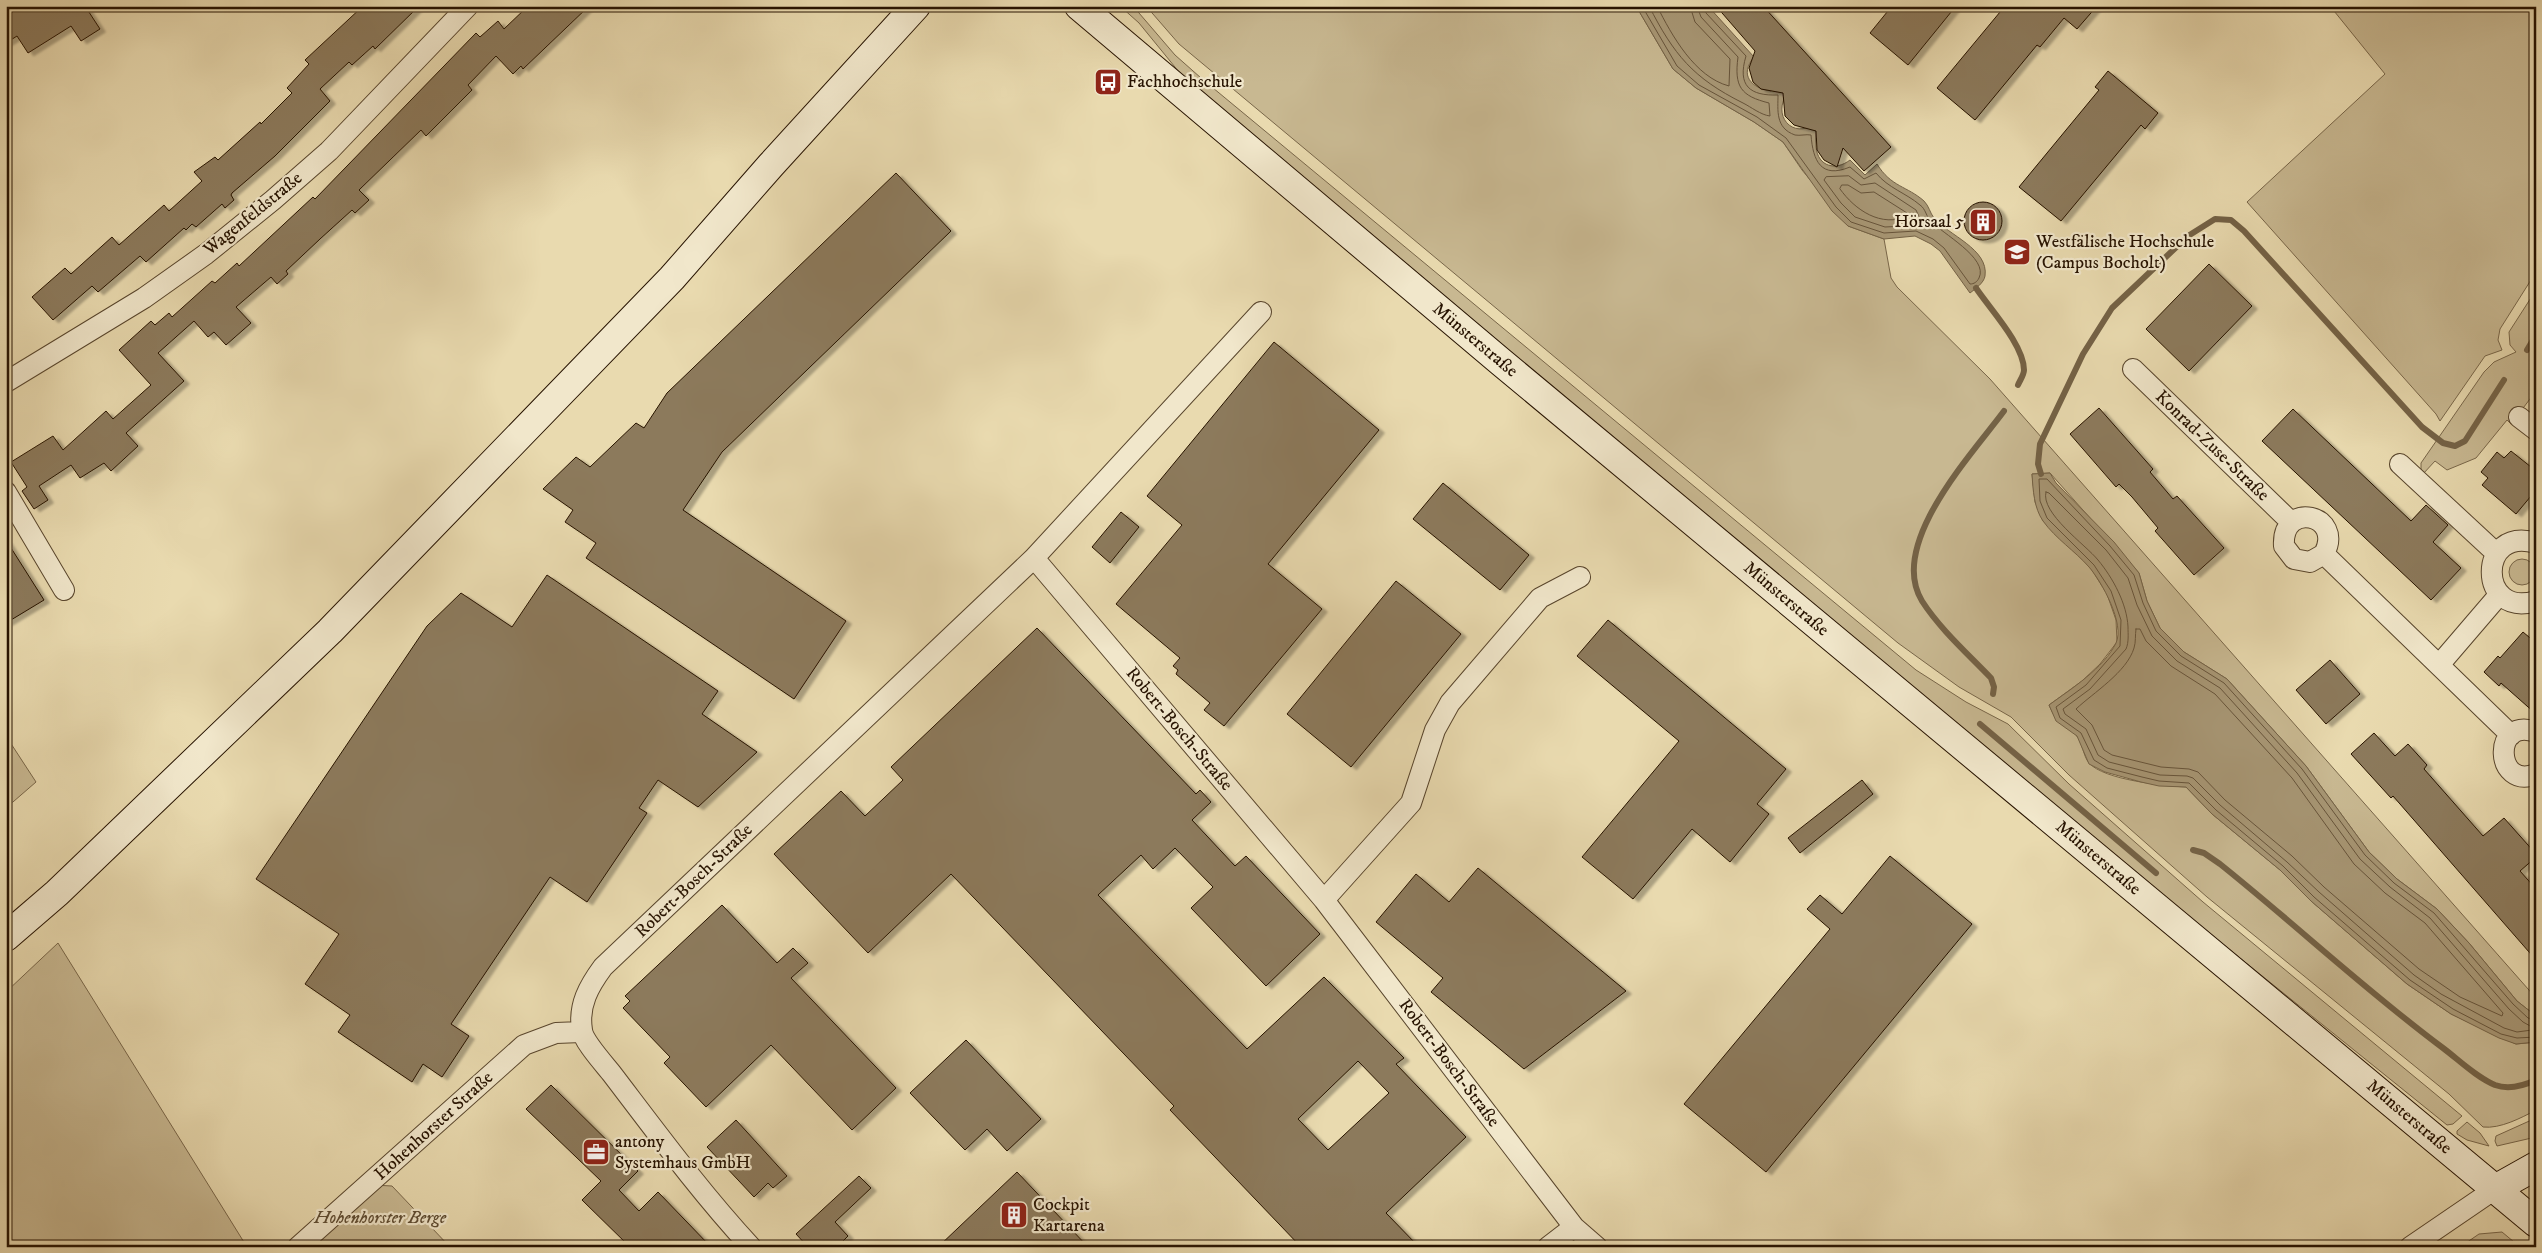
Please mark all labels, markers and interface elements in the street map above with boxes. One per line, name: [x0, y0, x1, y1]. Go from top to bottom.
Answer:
bus stop icon: Fachhochschule: [1093, 67, 1123, 97]
place label: Fachhochschule: [1127, 71, 1242, 93]
street label: Wagenfeldstraße: [198, 167, 307, 261]
building icon: Hörsaal 5: [1968, 207, 1998, 237]
place label: Hörsaal 5: [1894, 211, 1964, 233]
place label: Westfälische Hochschule (Campus Bocholt): [2035, 231, 2214, 274]
school or university icon: Westfälische Hochschule (Campus Bocholt): [2002, 237, 2032, 267]
street label: Münsterstraße: [1428, 298, 1522, 382]
street label: Konrad-Zuse-Straße: [2150, 386, 2274, 506]
street label: Münsterstraße: [1739, 557, 1833, 641]
street label: Robert-Bosch-Straße: [1121, 663, 1237, 795]
street label: Münsterstraße: [2051, 816, 2145, 900]
street label: Robert-Bosch-Straße: [631, 819, 757, 943]
street label: Robert-Bosch-Straße: [1394, 995, 1504, 1131]
street label: Hohenhorster Straße: [370, 1067, 498, 1185]
street label: Münsterstraße: [2362, 1075, 2456, 1159]
place label: antony Systemhaus GmbH: [615, 1131, 751, 1174]
office icon: antony Systemhaus GmbH: [581, 1137, 611, 1167]
place label: Cockpit Kartarena: [1033, 1194, 1105, 1237]
building icon: Cockpit Kartarena: [999, 1200, 1029, 1230]
park label: Hohenhorster Berge: [313, 1207, 447, 1229]

